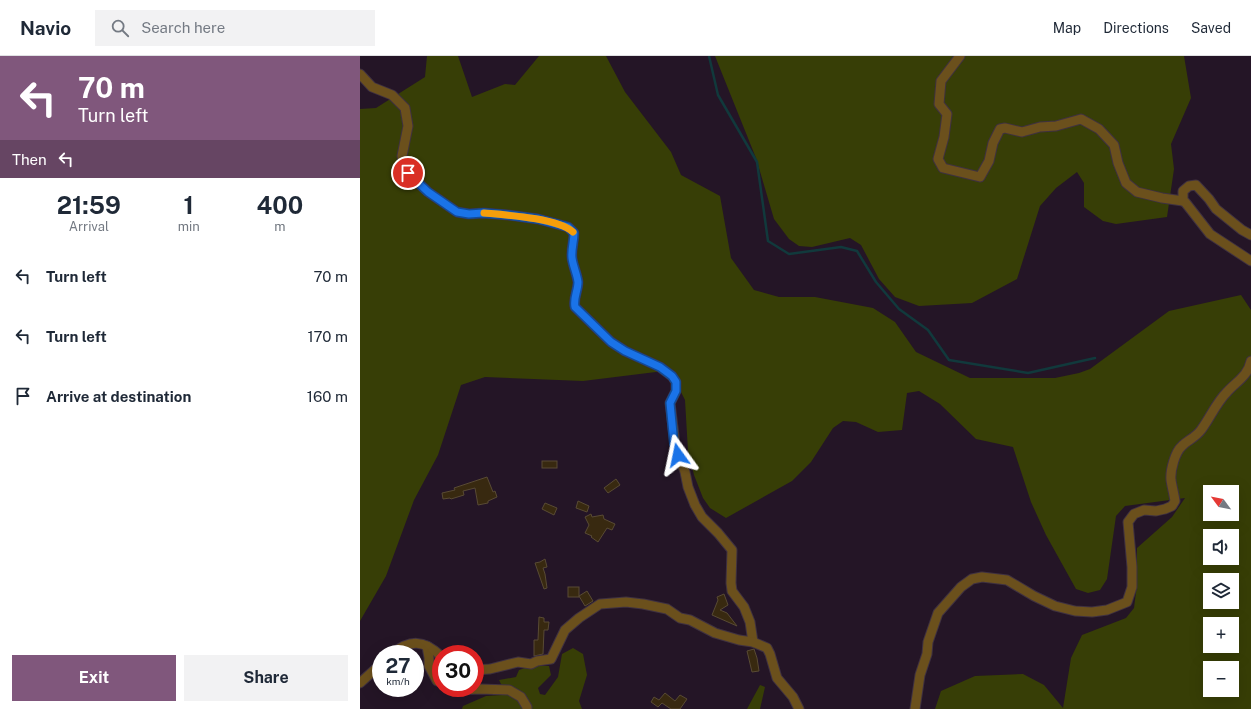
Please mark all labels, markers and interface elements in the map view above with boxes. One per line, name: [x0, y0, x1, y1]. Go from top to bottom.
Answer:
search box: [95, 10, 375, 46]
text: Navio: [20, 17, 71, 39]
icon: search: [109, 17, 131, 39]
text: Search here: [141, 19, 225, 36]
text: Map: [1053, 20, 1081, 36]
text: Directions: [1103, 20, 1169, 36]
text: Saved: [1191, 20, 1231, 36]
text: 70 m: [78, 71, 145, 104]
icon: left: [12, 72, 64, 124]
text: Turn left: [78, 105, 148, 126]
icon: left: [55, 148, 77, 170]
text: Then: [12, 151, 47, 168]
pin: [391, 156, 425, 190]
icon: arrive: [397, 162, 419, 184]
text: 21:59: [57, 191, 121, 219]
text: 1: [184, 191, 194, 219]
text: 400: [257, 191, 303, 219]
text: Arrival: [69, 219, 109, 234]
text: min: [178, 219, 200, 234]
text: m: [274, 219, 285, 234]
icon: left: [12, 265, 34, 287]
text: Turn left: [46, 268, 107, 285]
text: 70 m: [313, 268, 348, 285]
icon: left: [12, 325, 34, 347]
text: Turn left: [46, 328, 107, 345]
text: 170 m: [307, 328, 348, 345]
icon: arrive: [12, 385, 34, 407]
text: Arrive at destination: [46, 388, 191, 405]
text: 160 m: [307, 388, 348, 405]
position arrow: [657, 434, 699, 476]
north arrow: [1203, 485, 1239, 521]
map controls: [1203, 485, 1239, 697]
button: sound: [1203, 529, 1239, 565]
button: layers: [1203, 573, 1239, 609]
button: +: [1203, 617, 1239, 653]
speed limit sign: 30: [432, 645, 484, 697]
text: 27: [385, 654, 411, 678]
button: Exit: [12, 655, 176, 701]
button: Share: [184, 655, 348, 701]
button: −: [1203, 661, 1239, 697]
text: km/h: [386, 675, 410, 687]

